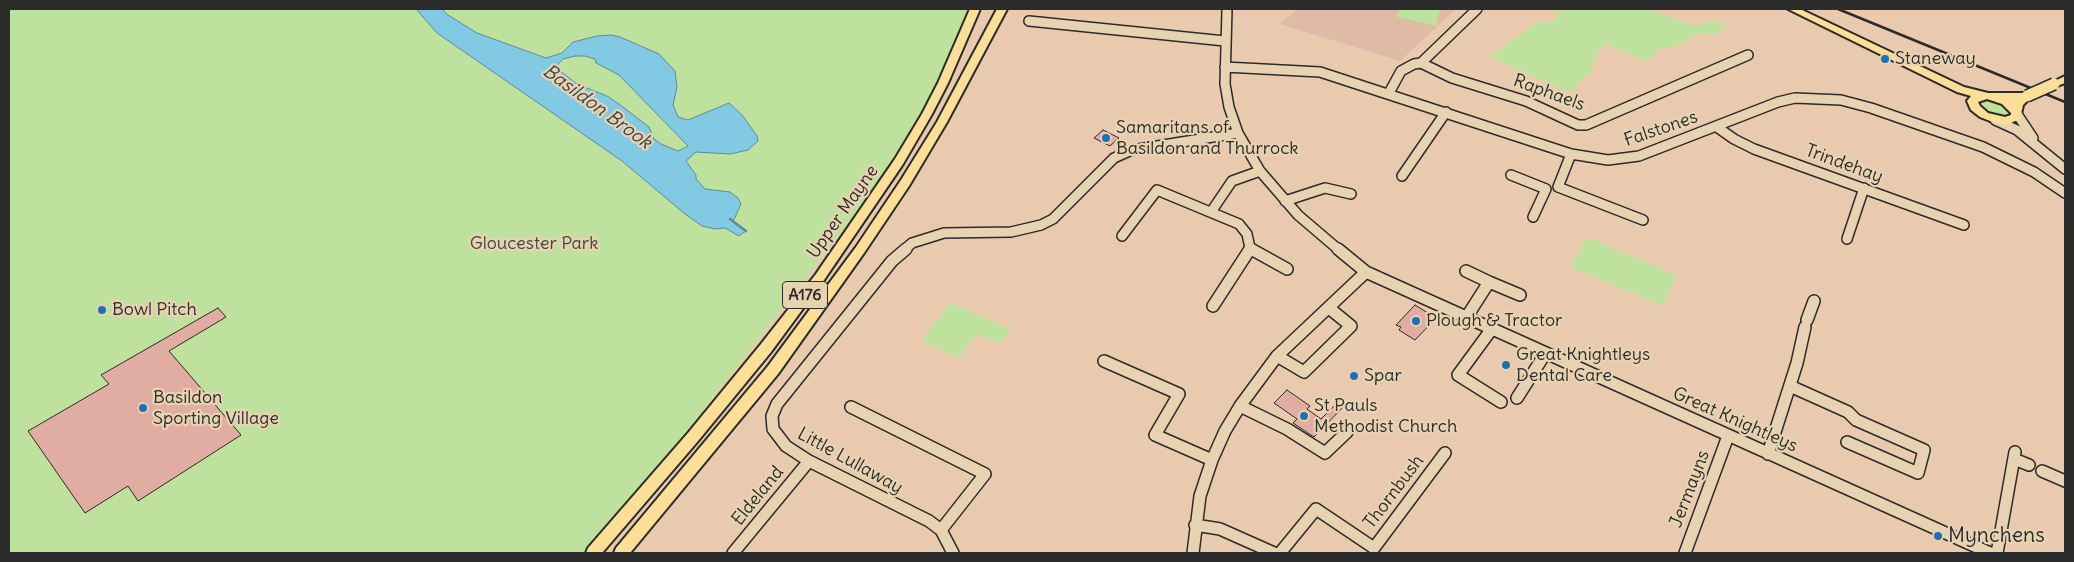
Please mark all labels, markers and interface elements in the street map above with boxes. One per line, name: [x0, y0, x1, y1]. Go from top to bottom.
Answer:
place label: Staneway: [1895, 48, 1976, 70]
marker: Staneway: [1879, 53, 1891, 65]
water label: Basildon Brook: [538, 60, 656, 154]
street label: Raphaels: [1510, 70, 1588, 116]
street label: Falstones: [1621, 106, 1701, 152]
place label: Samaritans of Basildon and Thurrock: [1116, 117, 1299, 160]
marker: Samaritans of Basildon and Thurrock: [1100, 132, 1112, 144]
street label: Trindehay: [1802, 140, 1886, 188]
street label: Upper Mayne: [803, 161, 883, 263]
park label: Gloucester Park: [470, 233, 598, 255]
road number: A176: [782, 282, 828, 308]
place label: Bowl Pitch: [112, 299, 197, 321]
marker: Bowl Pitch: [96, 304, 108, 316]
place label: Plough & Tractor: [1426, 310, 1562, 332]
marker: Plough & Tractor: [1410, 315, 1422, 327]
place label: Great Knightleys Dental Care: [1516, 344, 1650, 386]
marker: Great Knightleys Dental Care: [1500, 359, 1512, 371]
place label: Spar: [1364, 365, 1402, 387]
marker: Spar: [1348, 370, 1360, 382]
street label: Great Knightleys: [1669, 383, 1801, 457]
place label: Basildon Sporting Village: [153, 387, 279, 429]
place label: St Pauls Methodist Church: [1314, 395, 1457, 438]
marker: Basildon Sporting Village: [137, 402, 149, 414]
marker: St Pauls Methodist Church: [1298, 410, 1310, 422]
street label: Little Lullaway: [794, 423, 906, 499]
street label: Jermayns: [1665, 447, 1715, 531]
street label: Thornbush: [1359, 451, 1429, 533]
street label: Eldeland: [728, 462, 788, 530]
place label: Mynchens: [1948, 523, 2045, 549]
marker: Mynchens: [1932, 530, 1944, 542]

